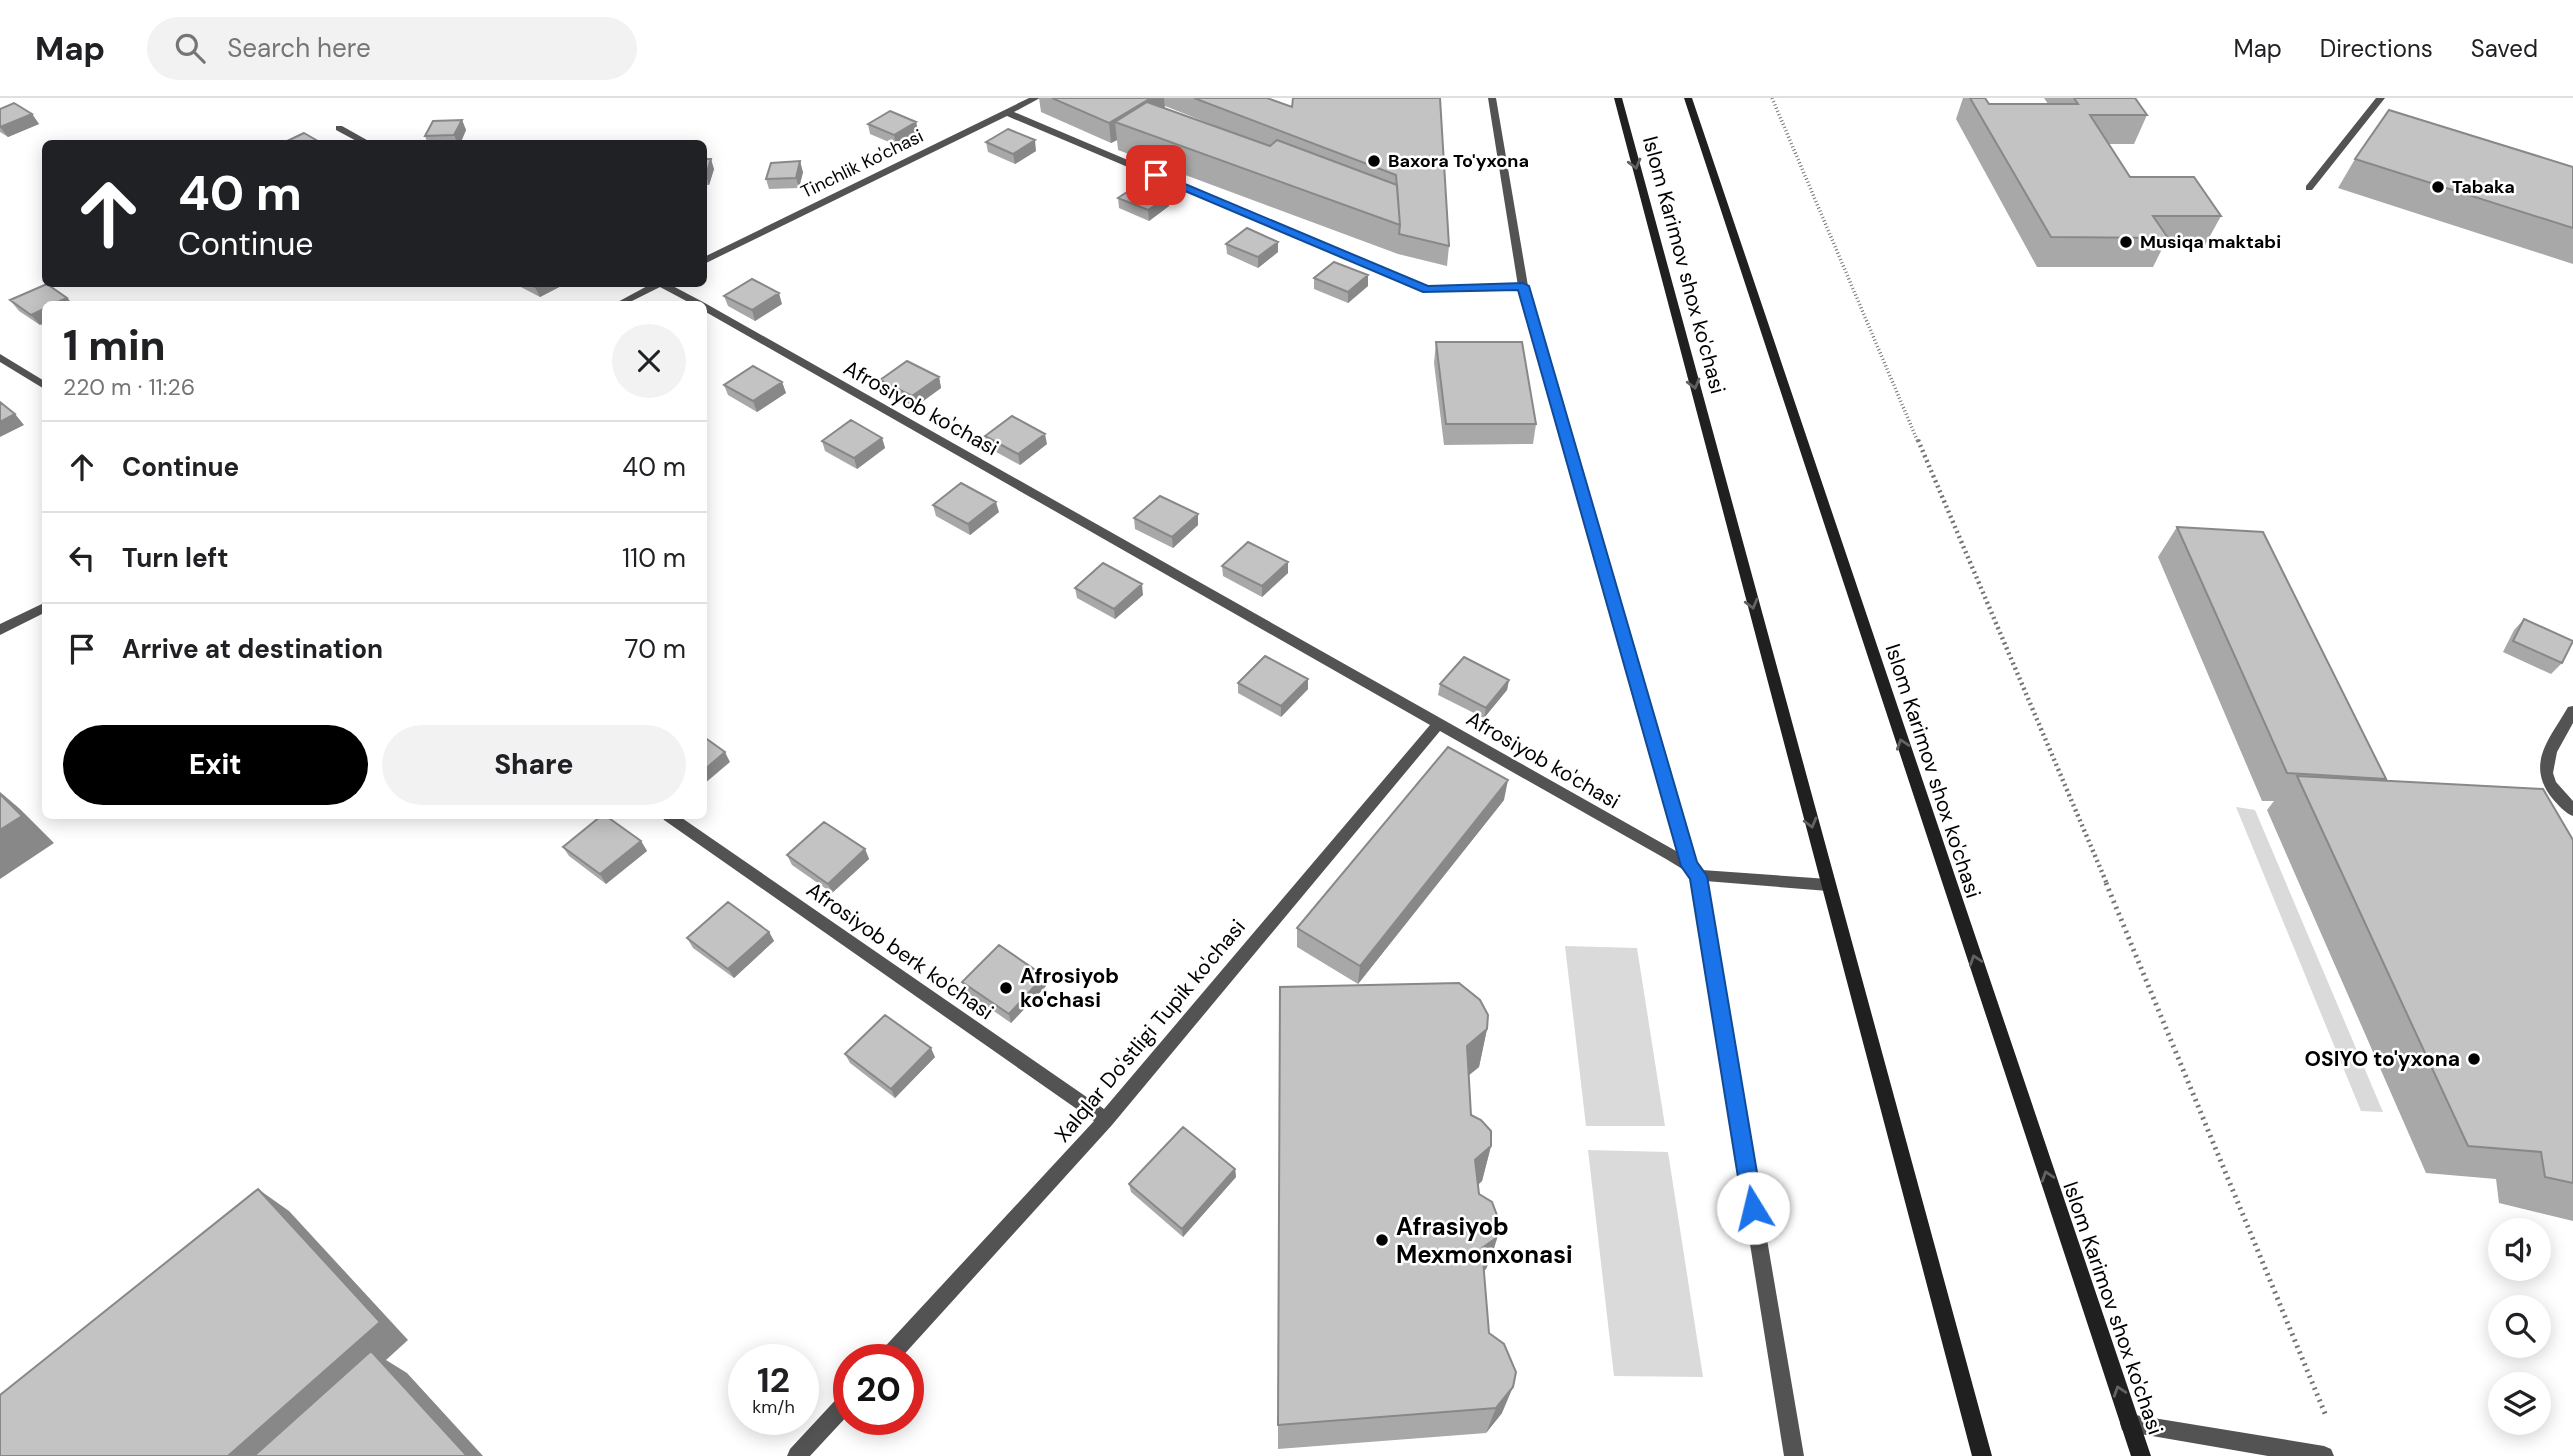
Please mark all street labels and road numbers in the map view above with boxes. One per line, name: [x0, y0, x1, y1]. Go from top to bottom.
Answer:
street label: Tinchlik Ko'chasi: [797, 124, 927, 204]
street label: Islom Karimov shox ko'chasi: [1636, 133, 1732, 397]
street label: Afrosiyob ko'chasi: [839, 354, 1003, 462]
street label: Islom Karimov shox ko'chasi: [1879, 640, 1987, 902]
street label: Afrosiyob ko'chasi: [1461, 705, 1625, 815]
street label: Afrosiyob berk ko'chasi: [801, 876, 999, 1026]
street label: Xalqlar Do'stligi Tupik ko'chasi: [1048, 914, 1252, 1148]
street label: Islom Karimov shox ko'chasi: [2057, 1178, 2169, 1438]

